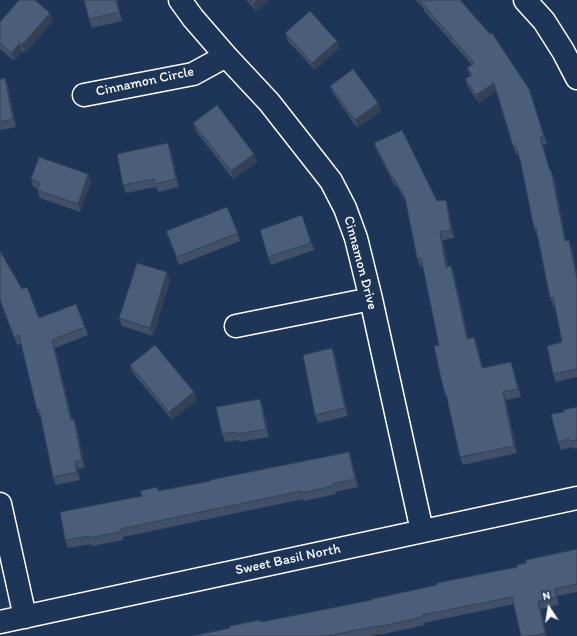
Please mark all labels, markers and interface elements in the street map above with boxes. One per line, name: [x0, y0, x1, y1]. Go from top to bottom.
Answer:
street label: Cinnamon Circle: [94, 63, 196, 101]
street label: Cinnamon Drive: [339, 214, 381, 312]
street label: Sweet Basil North: [234, 541, 342, 579]
north arrow: [529, 588, 569, 628]
text: N: [541, 589, 551, 603]

